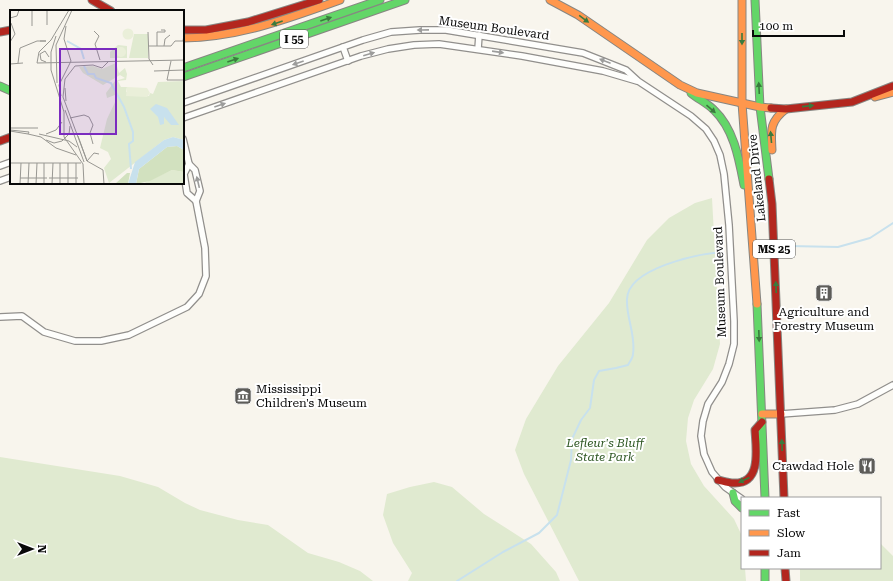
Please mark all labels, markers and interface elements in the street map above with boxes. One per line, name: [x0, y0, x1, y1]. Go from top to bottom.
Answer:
inset map: [10, 10, 184, 184]
scale bar: [753, 12, 844, 38]
street label: Museum Boulevard: [438, 13, 550, 43]
one-way arrow: [579, 15, 590, 24]
one-way arrow: [320, 16, 332, 22]
text: 100 m: [759, 19, 793, 33]
one-way arrow: [271, 20, 283, 26]
one-way arrow: [416, 27, 429, 33]
road number: I 55: [280, 30, 308, 48]
one-way arrow: [739, 33, 745, 46]
one-way arrow: [492, 49, 504, 55]
one-way arrow: [364, 51, 376, 57]
one-way arrow: [227, 57, 239, 63]
one-way arrow: [599, 58, 611, 64]
one-way arrow: [292, 60, 304, 66]
one-way arrow: [756, 82, 763, 94]
one-way arrow: [214, 102, 226, 108]
one-way arrow: [802, 103, 815, 110]
one-way arrow: [706, 104, 716, 113]
one-way arrow: [768, 131, 775, 143]
street label: Lakeland Drive: [745, 133, 769, 222]
one-way arrow: [194, 175, 200, 188]
street label: Museum Boulevard: [711, 226, 729, 338]
road number: MS 25: [753, 240, 795, 258]
one-way arrow: [773, 280, 779, 293]
building icon: Agriculture and Forestry Museum: [814, 283, 834, 303]
place label: Agriculture and Forestry Museum: [774, 305, 874, 333]
one-way arrow: [755, 330, 762, 342]
place label: Mississippi Children's Museum: [256, 382, 367, 410]
museum icon: Mississippi Children's Museum: [233, 386, 253, 406]
park label: Lefleur's Bluff State Park: [565, 436, 646, 464]
one-way arrow: [779, 439, 786, 451]
restaurant icon: Crawdad Hole: [857, 456, 877, 476]
place label: Crawdad Hole: [772, 459, 854, 473]
one-way arrow: [737, 478, 749, 484]
legend: [741, 497, 881, 569]
text: Fast: [777, 506, 801, 520]
text: Slow: [777, 526, 805, 540]
north arrow: [12, 529, 52, 569]
text: N: [35, 545, 48, 554]
text: Jam: [777, 546, 801, 560]

